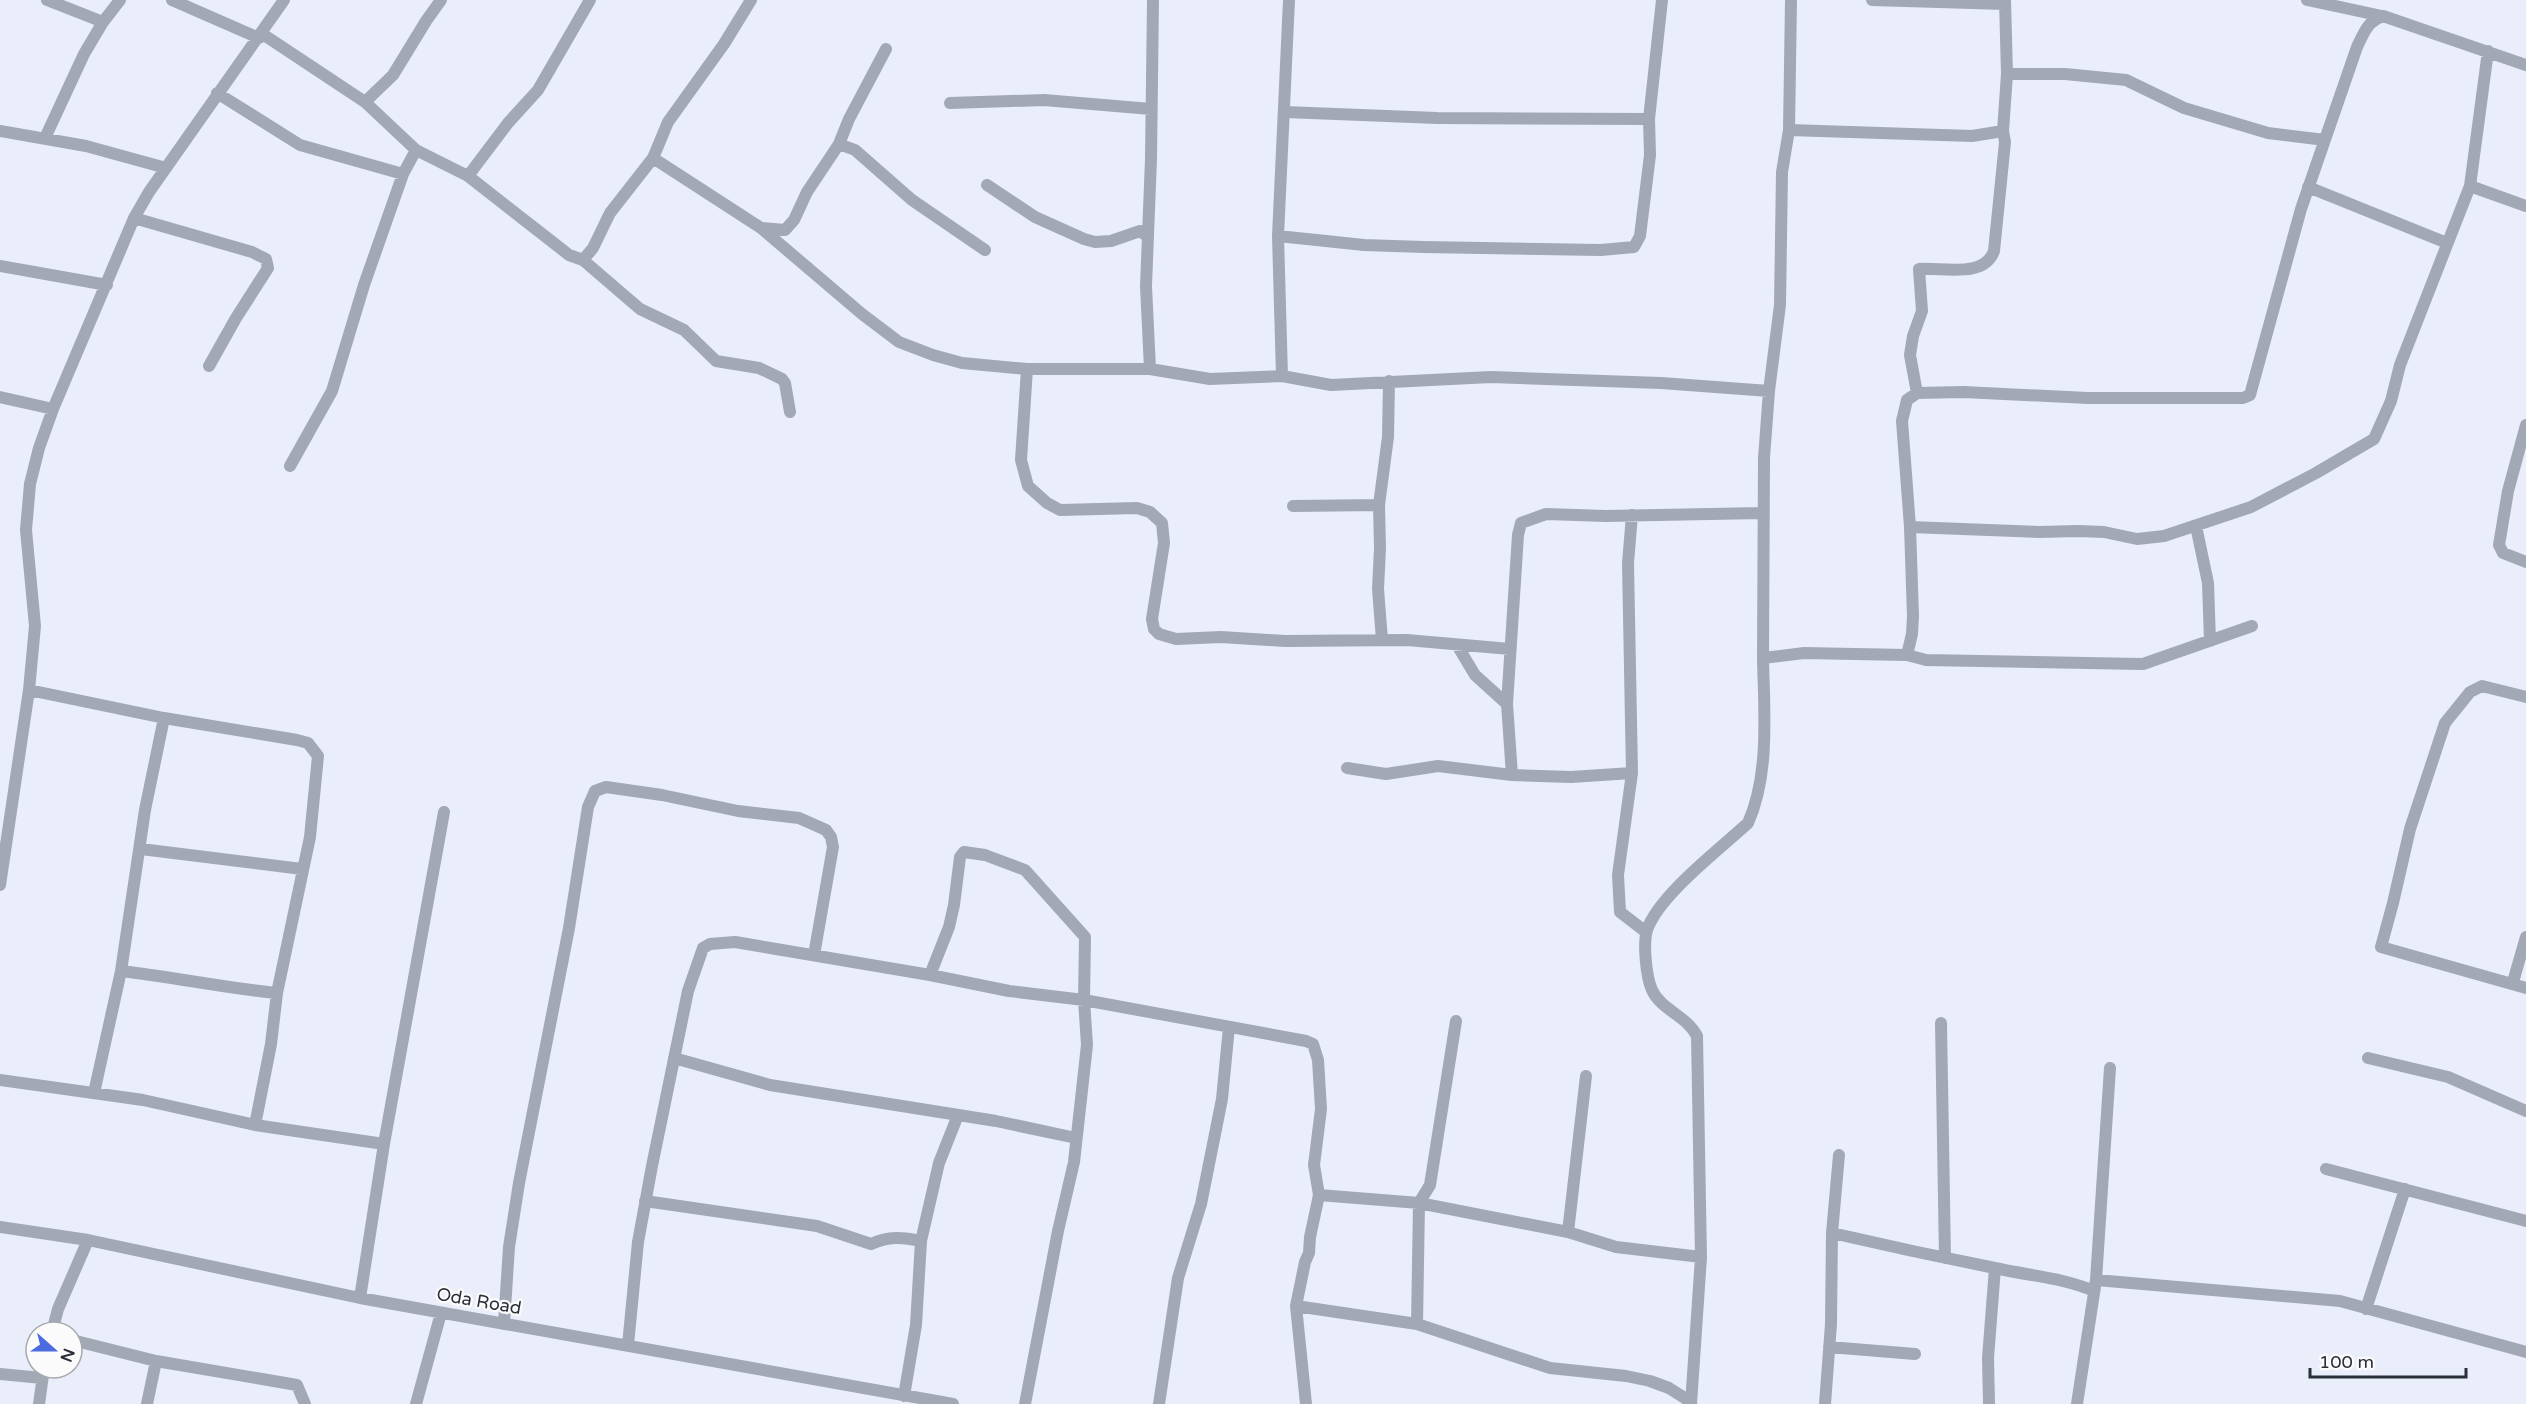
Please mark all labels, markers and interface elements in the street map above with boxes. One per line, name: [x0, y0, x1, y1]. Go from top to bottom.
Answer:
street label: Oda Road: [435, 1283, 523, 1319]
north arrow: [24, 1320, 84, 1380]
scale bar: [2310, 1341, 2466, 1379]
text: N: [55, 1345, 79, 1365]
text: 100 m: [2319, 1351, 2374, 1373]

